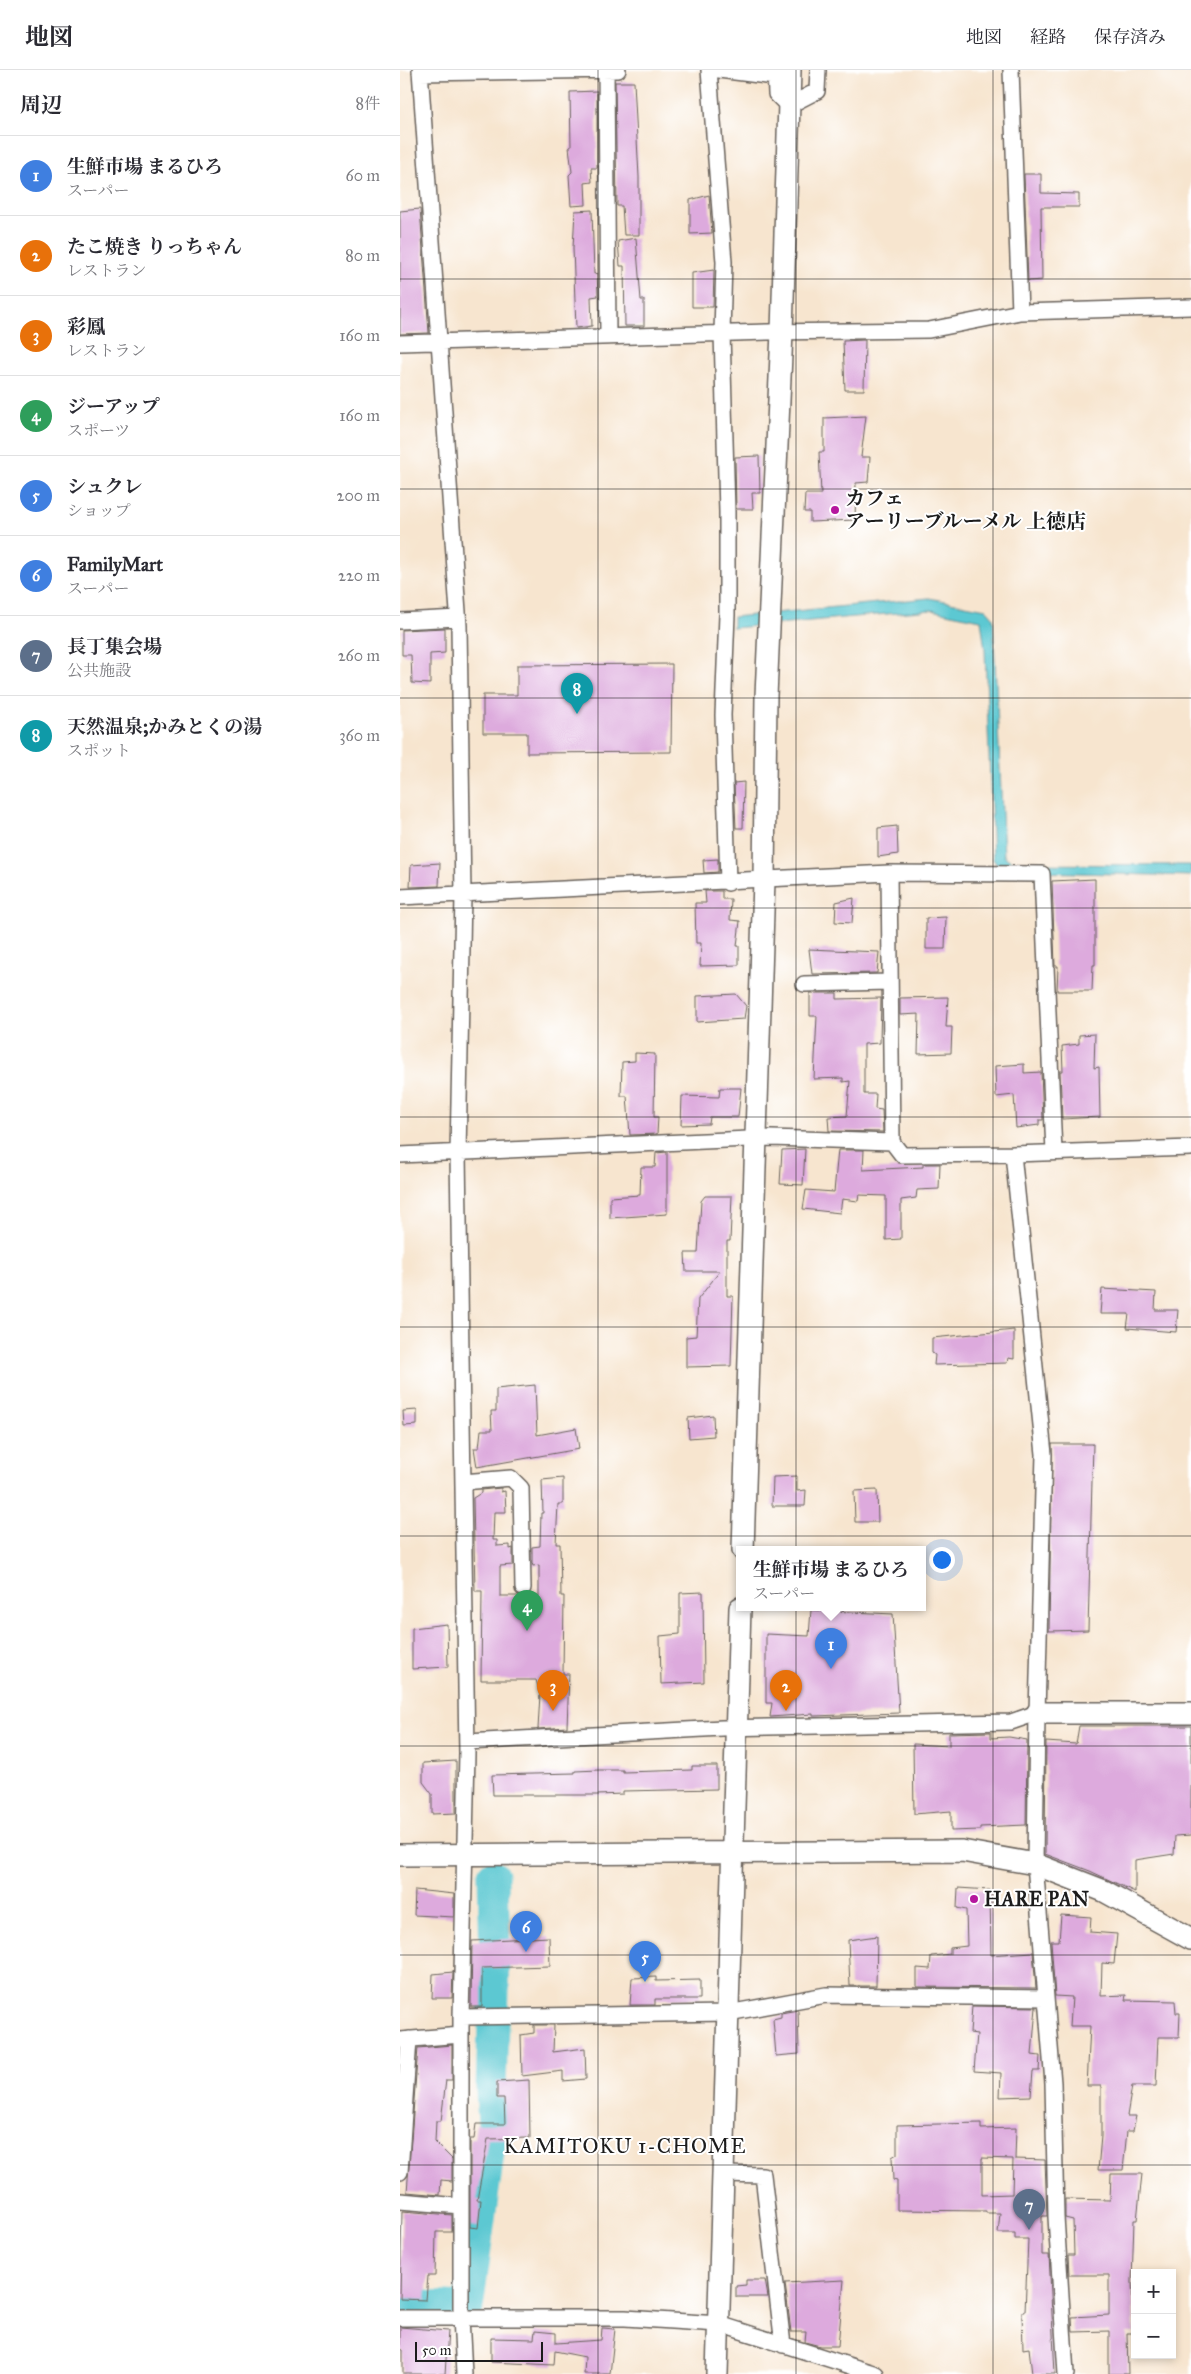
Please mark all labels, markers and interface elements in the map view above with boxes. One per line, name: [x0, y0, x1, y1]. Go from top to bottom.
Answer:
text: 地図: [25, 22, 73, 52]
text: 地図: [966, 26, 1002, 48]
text: 経路: [1030, 26, 1066, 48]
text: 保存済み: [1094, 26, 1166, 48]
text: 周辺: [20, 92, 62, 118]
text: 8件: [355, 94, 380, 113]
text: 生鮮市場 まるひろ: [67, 155, 223, 178]
text: 1: [33, 166, 39, 185]
text: 60 m: [346, 166, 380, 185]
text: スーパー: [67, 181, 129, 200]
text: たこ焼き りっちゃん: [67, 235, 242, 258]
text: 2: [32, 246, 40, 265]
text: 80 m: [345, 246, 380, 265]
text: レストラン: [67, 261, 147, 280]
text: 彩鳳: [67, 315, 105, 338]
text: 3: [33, 326, 39, 345]
text: 160 m: [339, 326, 380, 345]
text: レストラン: [67, 341, 147, 360]
text: ジーアップ: [67, 395, 160, 418]
text: 4: [32, 406, 40, 425]
text: 160 m: [339, 406, 380, 425]
text: スポーツ: [67, 421, 130, 440]
text: シュクレ: [67, 475, 143, 498]
text: 5: [32, 486, 40, 505]
text: 200 m: [337, 486, 380, 505]
place label: カフェ アーリーブルーメル 上徳店: [845, 486, 1086, 533]
text: ショップ: [67, 501, 131, 520]
marker: カフェ アーリーブルーメル 上徳店: [829, 504, 841, 516]
text: FamilyMart: [67, 553, 163, 576]
text: 6: [32, 566, 40, 585]
text: 220 m: [338, 566, 380, 585]
text: スーパー: [67, 579, 129, 598]
text: 長丁集会場: [67, 635, 162, 658]
text: 7: [32, 646, 40, 665]
text: 260 m: [338, 646, 380, 665]
text: 公共施設: [67, 661, 131, 680]
pin: 8: [561, 673, 593, 714]
text: 天然温泉;かみとくの湯: [67, 715, 262, 738]
text: 8: [32, 726, 40, 745]
text: 360 m: [339, 726, 380, 745]
text: スポット: [67, 741, 131, 760]
popup: [736, 1546, 926, 1611]
your location: [929, 1547, 955, 1573]
text: 生鮮市場 まるひろ: [753, 1558, 909, 1581]
text: スーパー: [753, 1584, 815, 1603]
pin: 4: [511, 1590, 543, 1631]
pin: 1: [815, 1628, 847, 1669]
pin: 3: [537, 1670, 569, 1711]
pin: 2: [770, 1670, 802, 1711]
place label: HARE PAN: [984, 1887, 1089, 1911]
marker: HARE PAN: [968, 1893, 980, 1905]
pin: 6: [510, 1911, 542, 1952]
pin: 5: [629, 1941, 661, 1982]
district label: KAMITOKU 1-CHOME: [503, 2133, 747, 2159]
pin: 7: [1013, 2189, 1045, 2230]
map controls: [1131, 2269, 1176, 2359]
button: +: [1131, 2269, 1176, 2314]
button: −: [1131, 2314, 1176, 2359]
scale bar: [415, 2339, 542, 2362]
text: 50 m: [422, 2342, 451, 2359]

